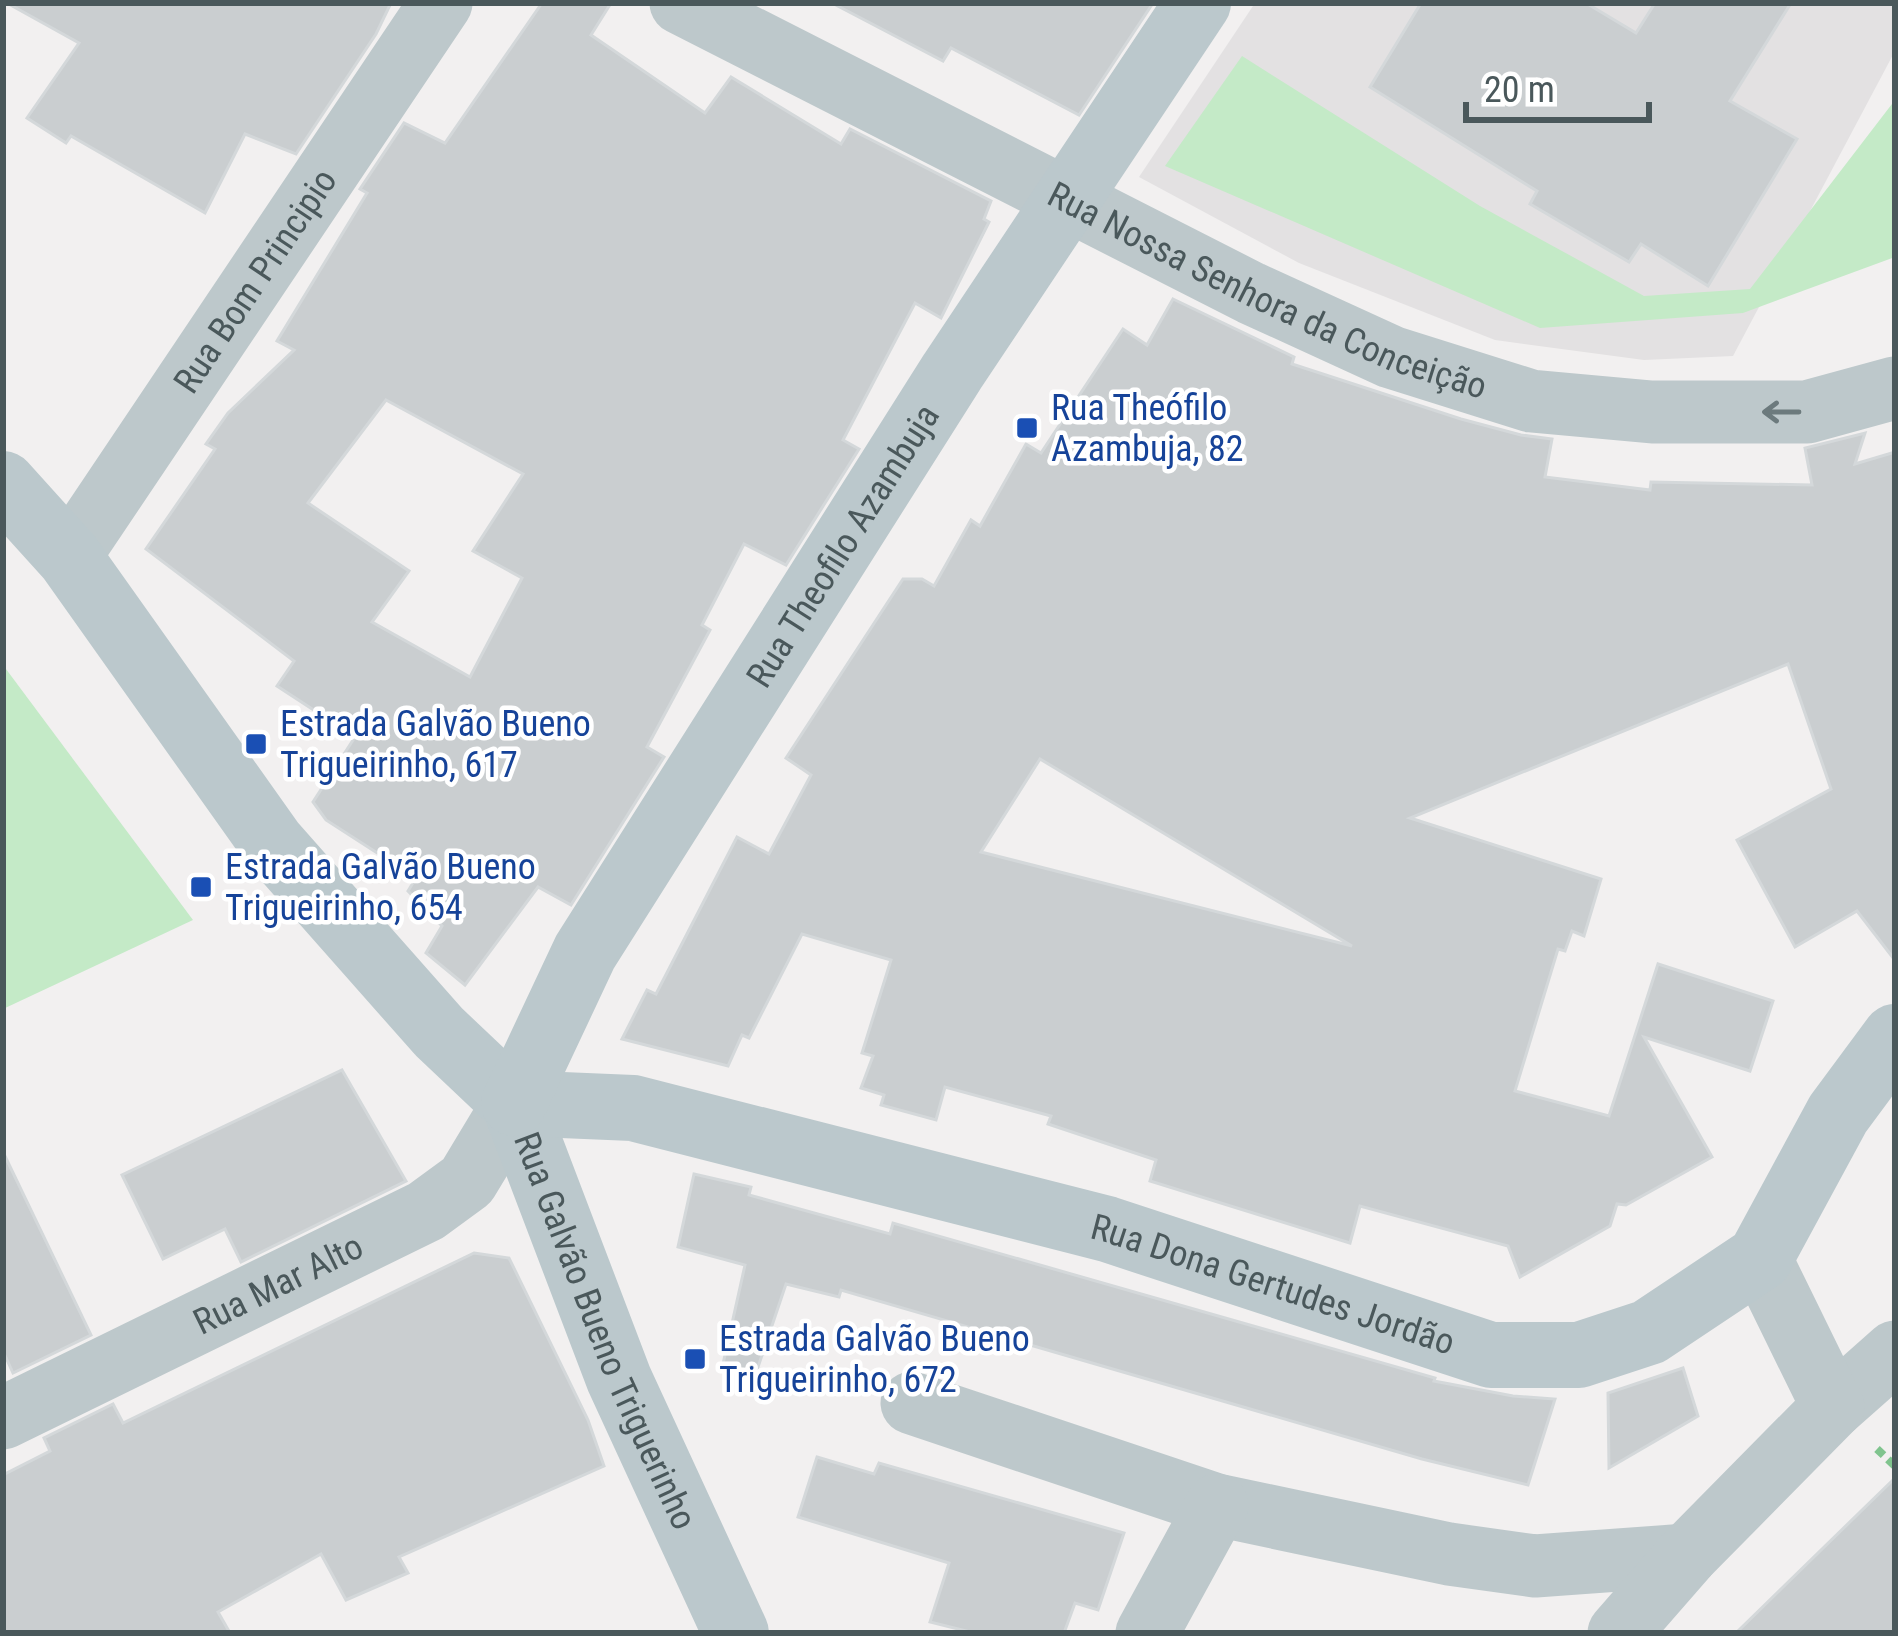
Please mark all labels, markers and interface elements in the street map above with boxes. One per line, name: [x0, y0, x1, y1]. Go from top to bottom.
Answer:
scale bar: [1466, 48, 1649, 122]
text: 20 m: [1484, 69, 1555, 111]
street label: Rua Bom Principio: [165, 161, 346, 401]
street label: Rua Nossa Senhora da Conceição: [1041, 173, 1492, 408]
place label: Rua Theófilo Azambuja, 82: [1051, 387, 1243, 470]
street label: Rua Theofilo Azambuja: [738, 397, 948, 695]
one-way arrow: [1762, 401, 1801, 423]
marker: Rua Theófilo Azambuja, 82: [1014, 415, 1040, 441]
place label: Estrada Galvão Bueno Trigueirinho, 617: [280, 703, 591, 786]
marker: Estrada Galvão Bueno Trigueirinho, 617: [243, 731, 269, 757]
place label: Estrada Galvão Bueno Trigueirinho, 654: [225, 846, 536, 929]
marker: Estrada Galvão Bueno Trigueirinho, 654: [188, 874, 214, 900]
street label: Rua Galvão Bueno Triguerinho: [505, 1126, 705, 1536]
street label: Rua Dona Gertudes Jordão: [1087, 1206, 1460, 1364]
street label: Rua Mar Alto: [187, 1225, 370, 1344]
place label: Estrada Galvão Bueno Trigueirinho, 672: [719, 1318, 1030, 1401]
marker: Estrada Galvão Bueno Trigueirinho, 672: [682, 1346, 708, 1372]

